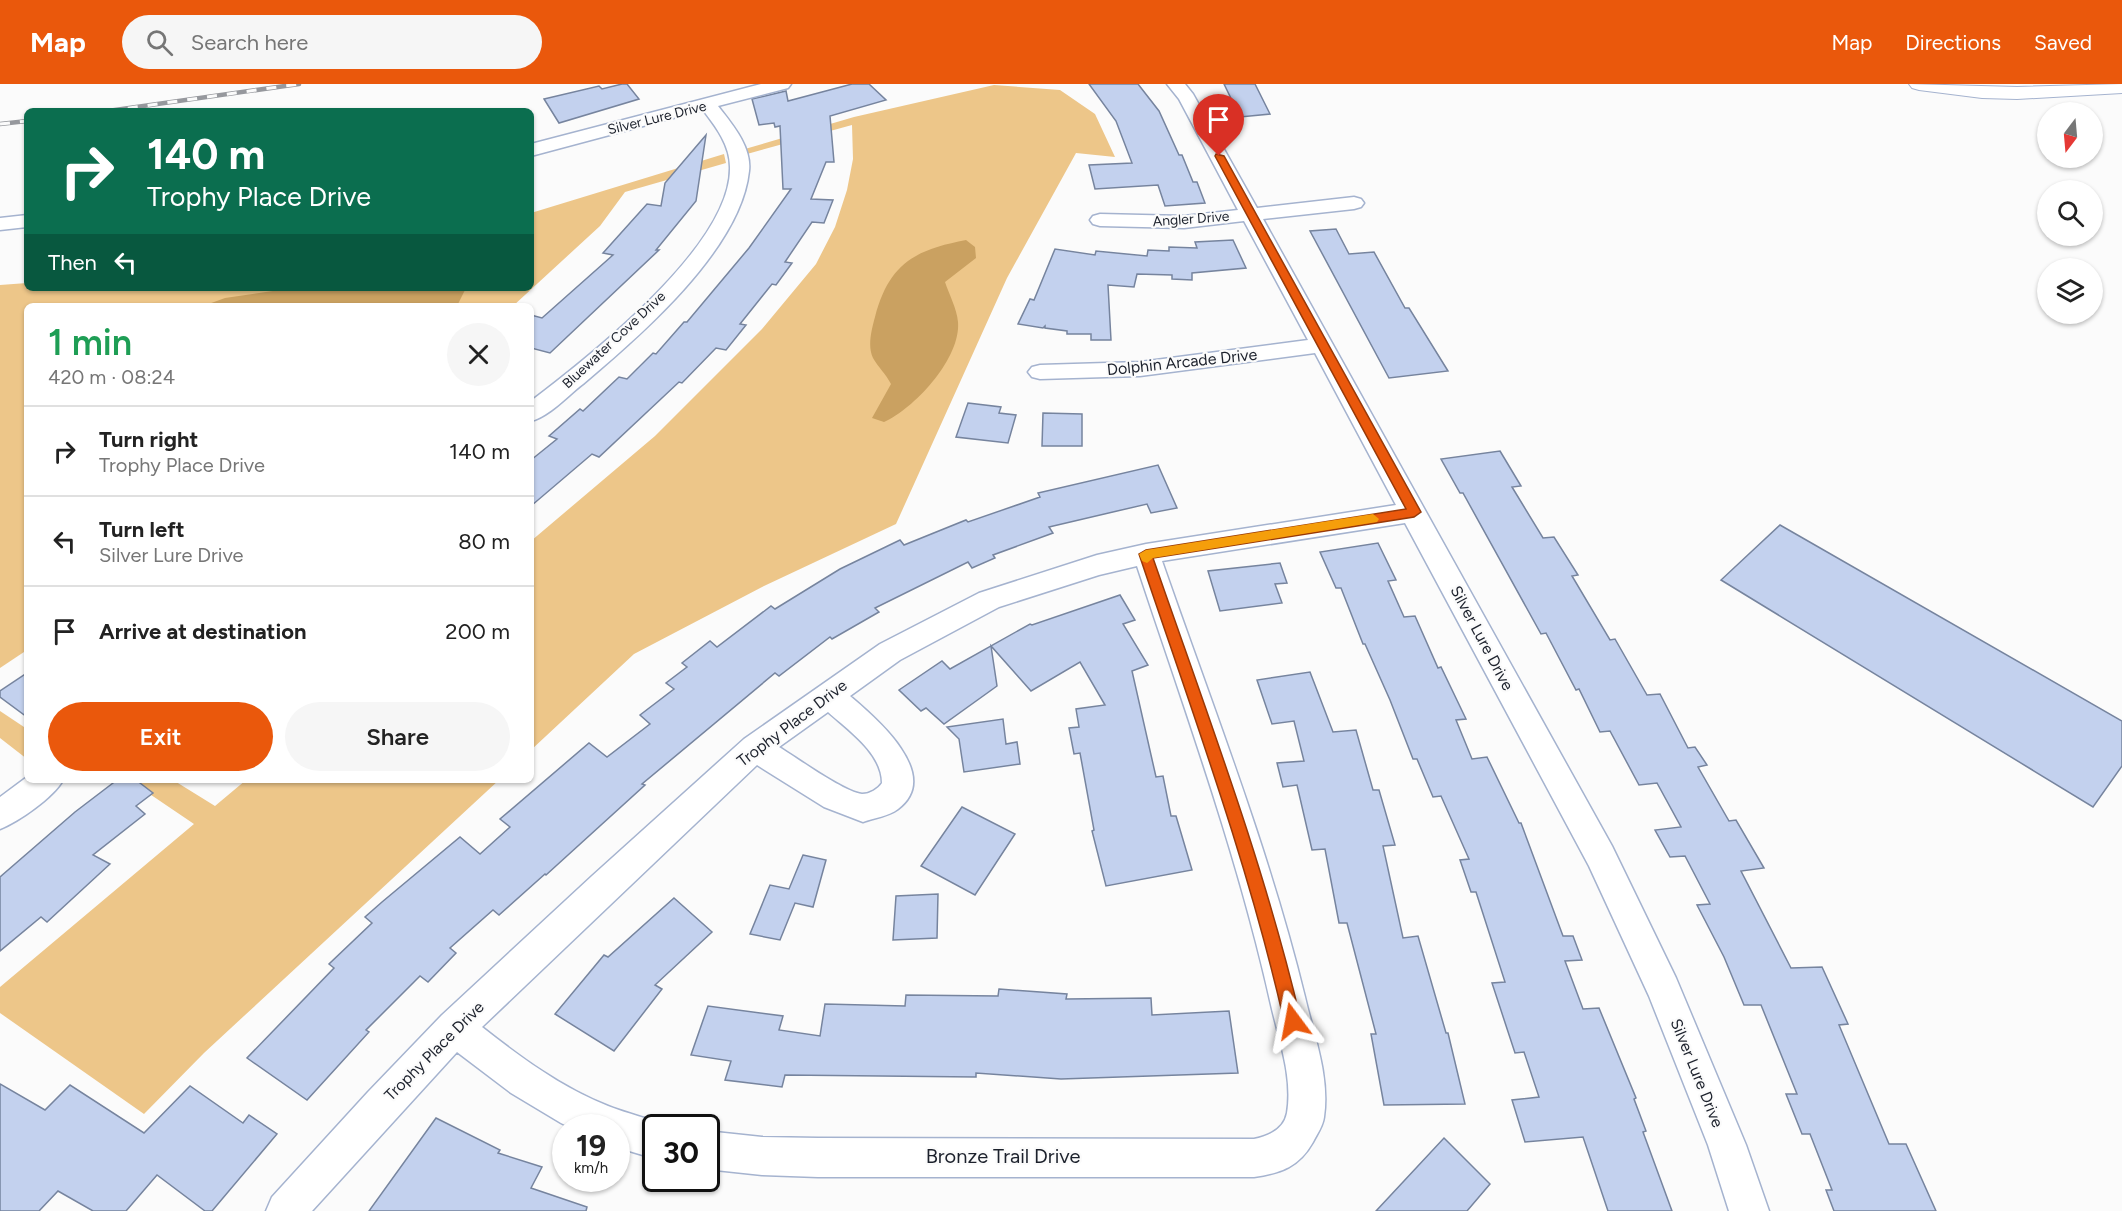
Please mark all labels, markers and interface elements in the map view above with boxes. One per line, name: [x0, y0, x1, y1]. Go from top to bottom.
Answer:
search box: [122, 15, 542, 69]
text: Map: [30, 25, 86, 59]
icon: search: [143, 26, 176, 59]
text: Search here: [191, 29, 308, 56]
text: Map: [1831, 30, 1872, 55]
text: Directions: [1905, 30, 2001, 55]
text: Saved: [2034, 30, 2092, 55]
pin: [1193, 94, 1244, 156]
street label: Silver Lure Drive: [606, 97, 708, 138]
north arrow: [2037, 102, 2103, 168]
map controls: [2037, 102, 2103, 324]
icon: arrive: [1202, 103, 1235, 136]
text: 140 m: [147, 129, 265, 180]
icon: right: [48, 132, 126, 210]
text: Trophy Place Drive: [147, 180, 371, 213]
button: search: [2037, 180, 2103, 246]
street label: Angler Drive: [1152, 208, 1230, 230]
icon: left: [109, 246, 142, 279]
text: Then: [48, 249, 97, 276]
button: layers: [2037, 258, 2103, 324]
street label: Bluewater Cove Drive: [559, 288, 669, 392]
text: 1 min: [48, 321, 132, 364]
button: close: [447, 323, 510, 386]
street label: Dolphin Arcade Drive: [1106, 345, 1258, 379]
text: 420 m · 08:24: [48, 365, 175, 389]
text: Turn right: [99, 426, 198, 453]
icon: right: [48, 435, 81, 468]
text: 140 m: [449, 438, 510, 465]
text: Trophy Place Drive: [99, 453, 265, 477]
text: Turn left: [99, 516, 185, 543]
icon: left: [48, 525, 81, 558]
text: 80 m: [458, 528, 510, 555]
text: Silver Lure Drive: [99, 543, 244, 567]
street label: Silver Lure Drive: [1446, 582, 1518, 694]
icon: arrive: [48, 615, 81, 648]
text: Arrive at destination: [99, 618, 307, 645]
text: 200 m: [445, 618, 510, 645]
street label: Trophy Place Drive: [733, 675, 851, 771]
button: Exit: [48, 702, 273, 771]
button: Share: [285, 702, 510, 771]
position arrow: [1261, 989, 1325, 1053]
street label: Trophy Place Drive: [380, 997, 488, 1105]
street label: Silver Lure Drive: [1667, 1016, 1728, 1130]
speed limit sign: 30: [642, 1114, 720, 1192]
text: 19: [576, 1127, 606, 1164]
street label: Bronze Trail Drive: [926, 1144, 1080, 1168]
text: km/h: [574, 1159, 608, 1177]

